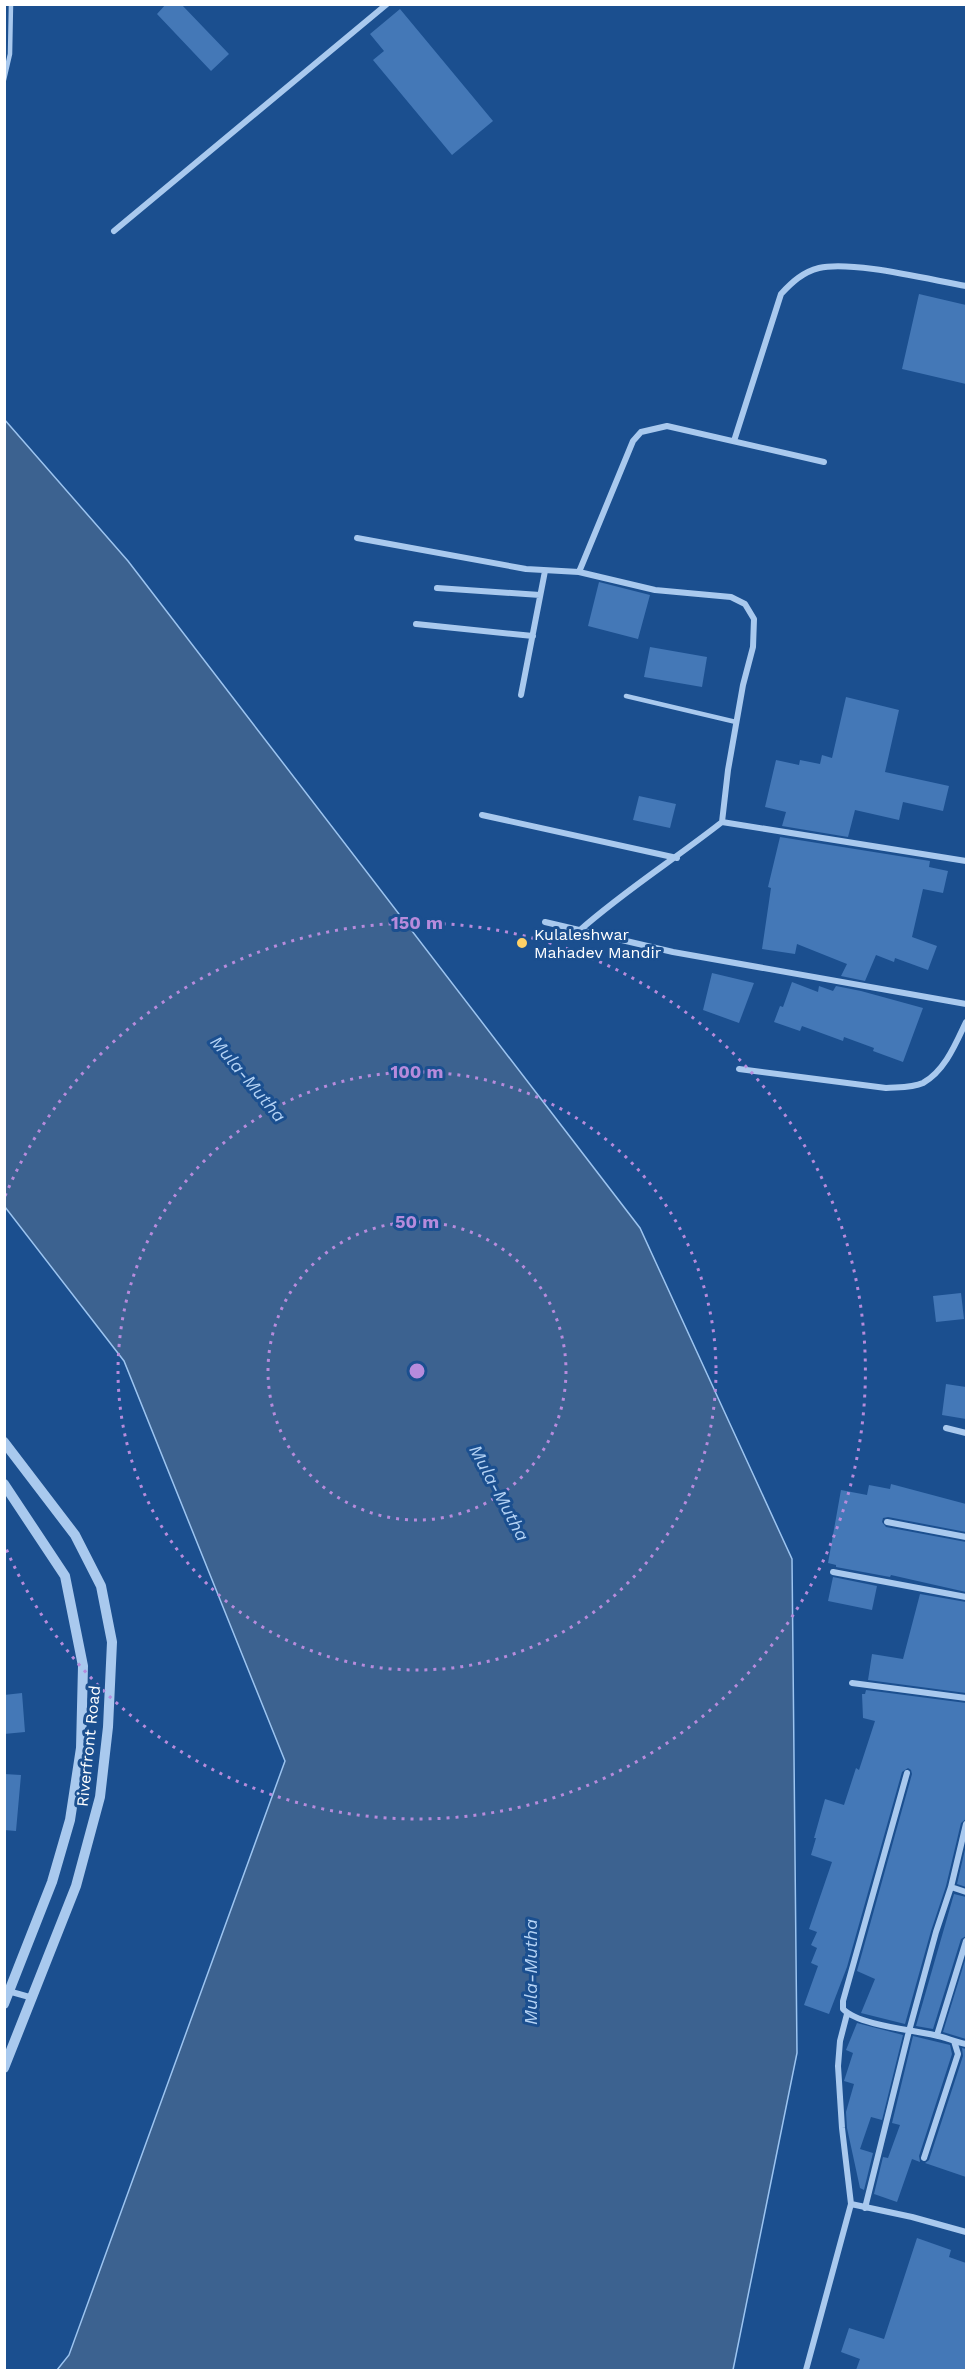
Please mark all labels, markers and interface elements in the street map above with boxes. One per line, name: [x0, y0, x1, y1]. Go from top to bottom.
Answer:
text: 150 m: [391, 912, 443, 933]
place label: Kulaleshwar Mahadev Mandir: [534, 925, 662, 962]
marker: Kulaleshwar Mahadev Mandir: [515, 936, 529, 950]
water label: Mula-Mutha: [206, 1031, 291, 1126]
text: 100 m: [390, 1061, 444, 1082]
text: 50 m: [395, 1211, 439, 1232]
centre of rings: [407, 1361, 427, 1381]
water label: Mula-Mutha: [465, 1441, 534, 1545]
street label: Riverfront Road: [73, 1684, 104, 1808]
water label: Mula-Mutha: [520, 1919, 541, 2025]

